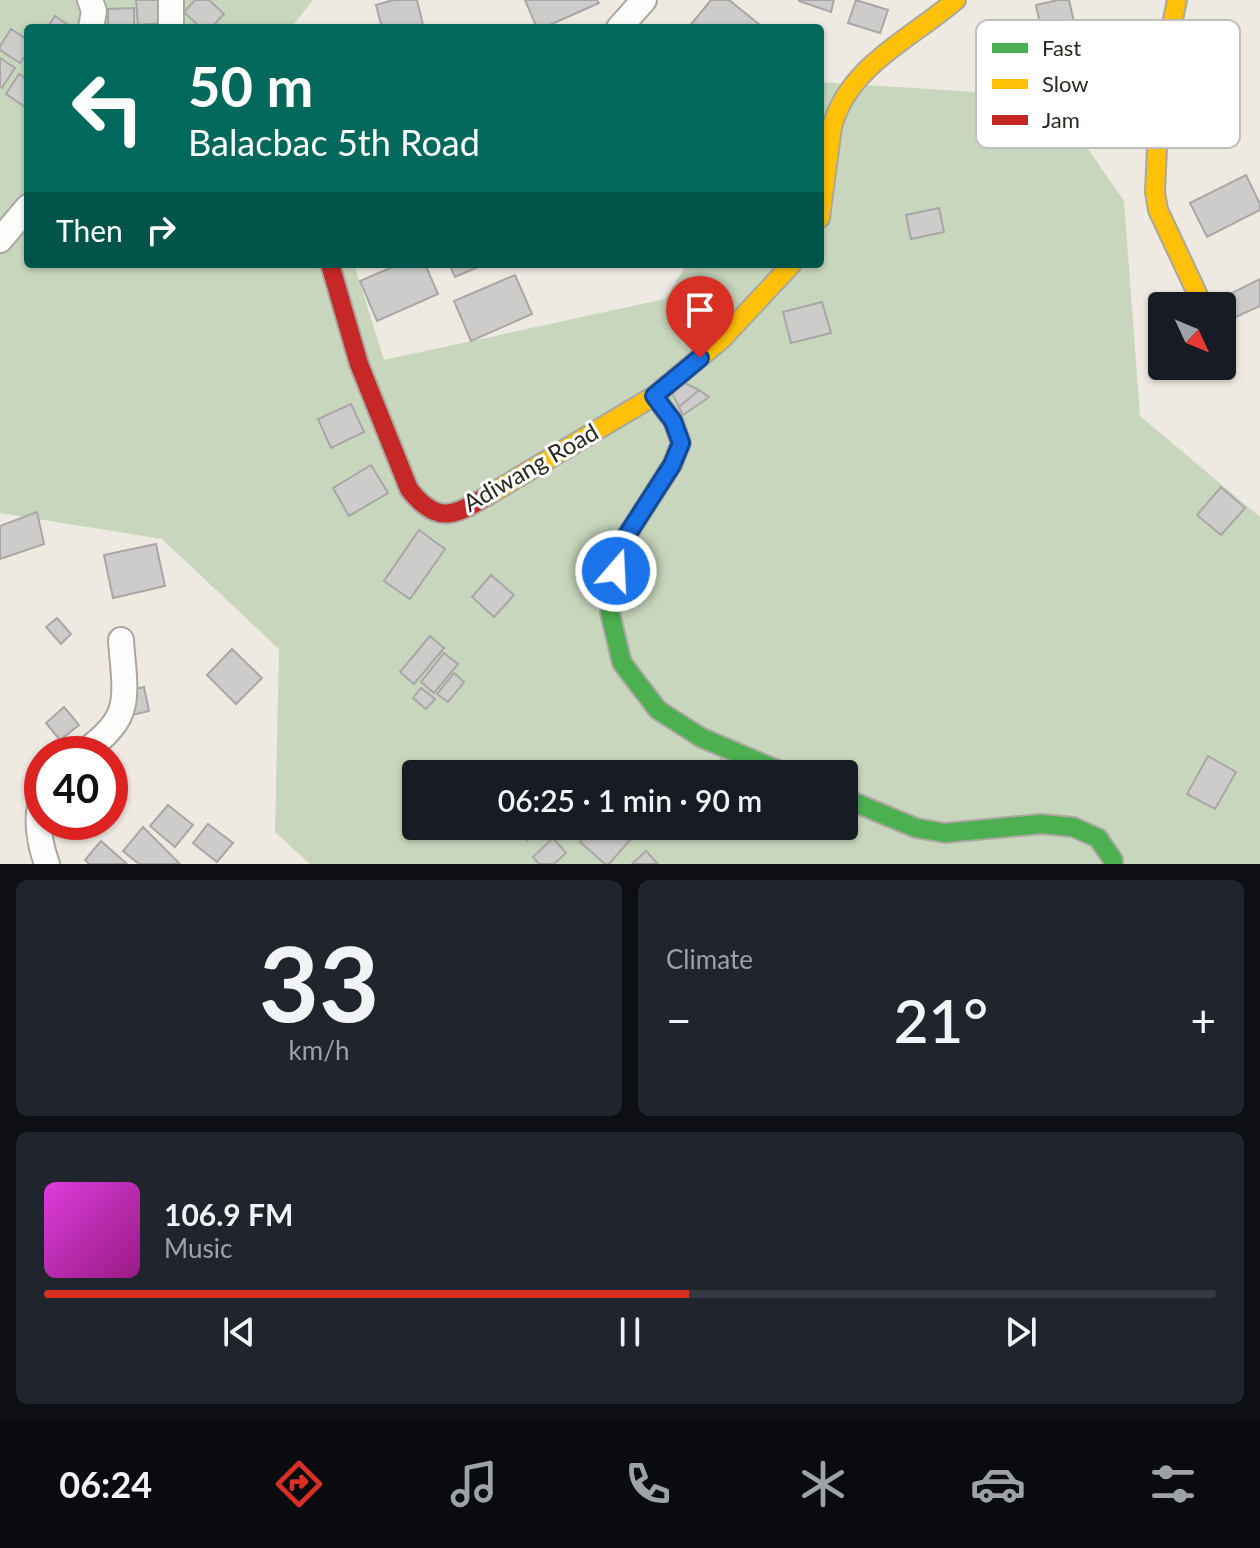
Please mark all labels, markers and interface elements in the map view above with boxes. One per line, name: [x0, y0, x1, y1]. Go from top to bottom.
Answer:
legend: [976, 20, 1240, 148]
text: Fast: [1042, 34, 1081, 61]
text: 50 m: [188, 52, 313, 119]
icon: left: [56, 56, 160, 160]
text: Slow: [1042, 70, 1089, 97]
text: Jam: [1042, 106, 1080, 133]
text: Balacbac 5th Road: [188, 120, 480, 164]
icon: right: [139, 208, 183, 252]
text: Then: [56, 212, 123, 248]
pin: [666, 276, 734, 358]
icon: arrive: [678, 288, 722, 332]
north arrow: [1148, 292, 1236, 380]
map controls: [1148, 292, 1236, 380]
street label: Adiwang Road: [458, 416, 603, 517]
position arrow: [574, 529, 658, 613]
speed limit sign: 40: [24, 736, 128, 840]
text: 06:25 · 1 min · 90 m: [498, 782, 762, 818]
text: 33: [259, 919, 379, 1044]
text: Climate: [666, 943, 753, 975]
text: 21°: [894, 984, 988, 1056]
text: −: [666, 994, 692, 1046]
text: +: [1190, 994, 1216, 1046]
text: km/h: [289, 1034, 349, 1066]
text: 106.9 FM: [164, 1196, 293, 1232]
text: Music: [164, 1232, 232, 1264]
icon: previous: [217, 1310, 261, 1354]
icon: pause: [608, 1310, 652, 1354]
icon: next: [999, 1310, 1043, 1354]
icon: directions: [271, 1456, 327, 1512]
icon: music: [446, 1456, 502, 1512]
icon: phone: [620, 1456, 676, 1512]
icon: climate: [795, 1456, 851, 1512]
icon: car: [970, 1456, 1026, 1512]
icon: filters: [1145, 1456, 1201, 1512]
text: 06:24: [59, 1462, 152, 1506]

